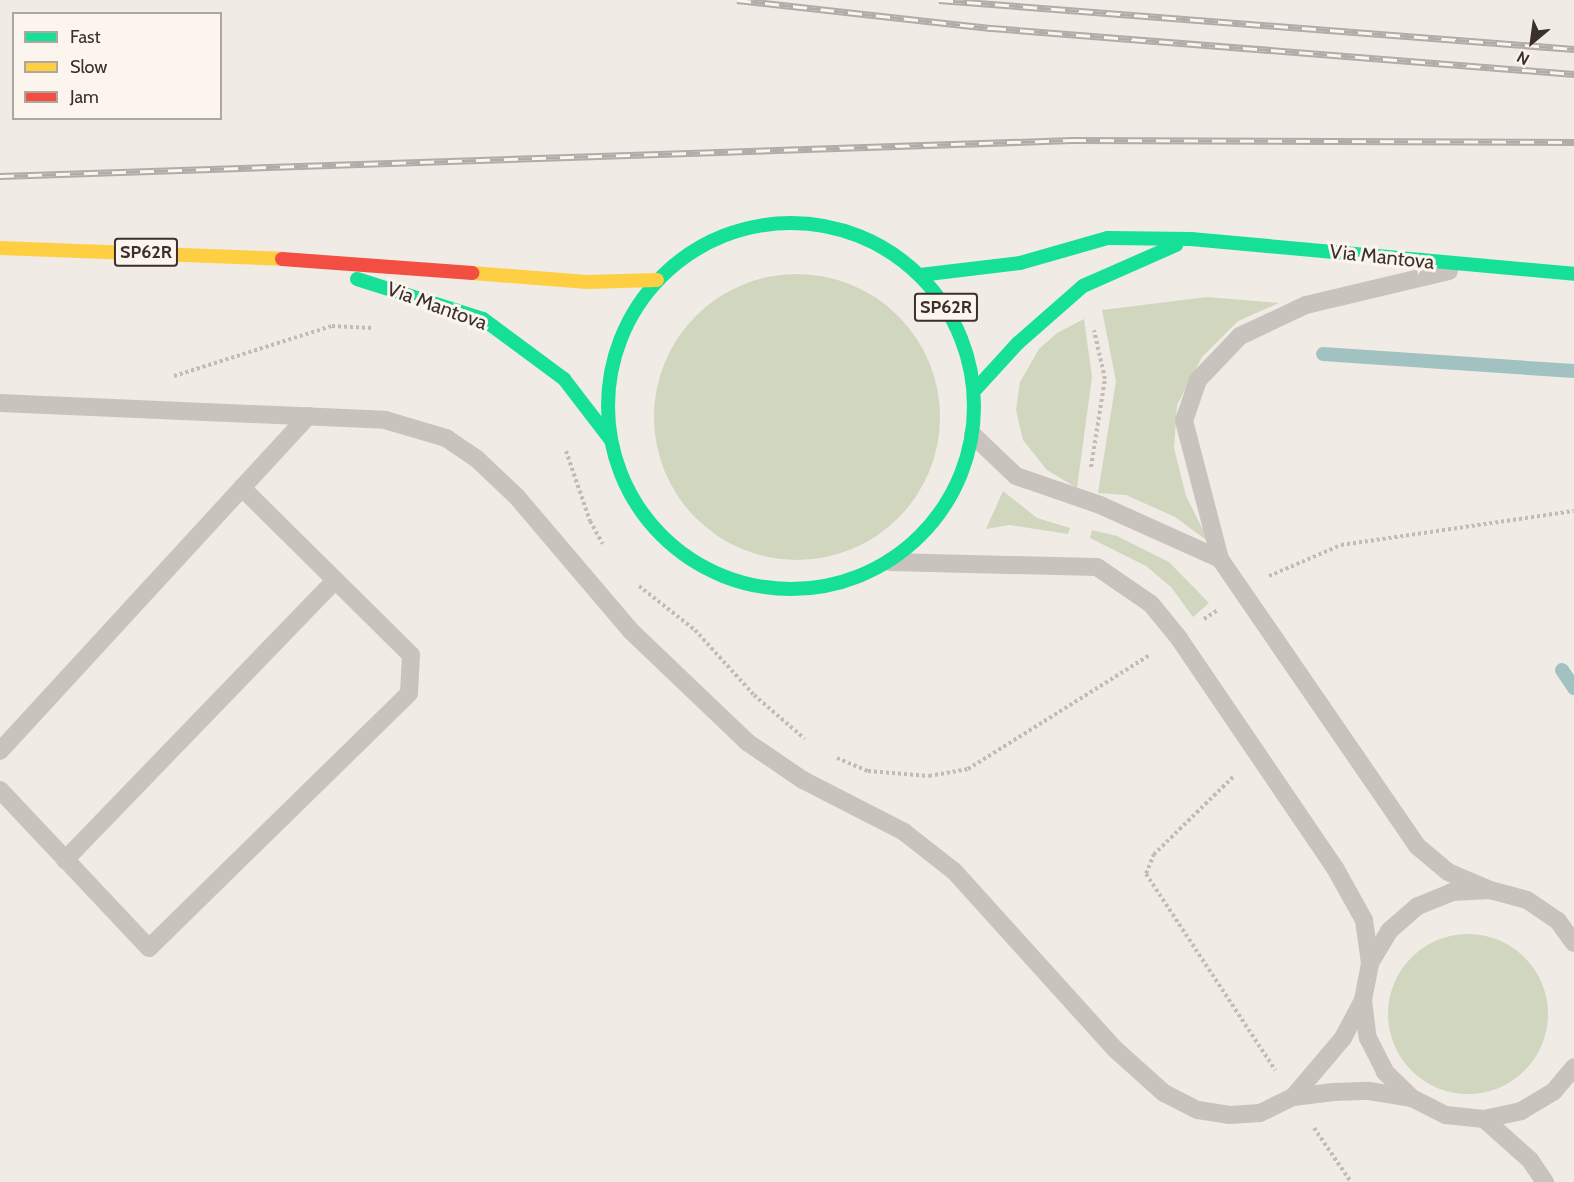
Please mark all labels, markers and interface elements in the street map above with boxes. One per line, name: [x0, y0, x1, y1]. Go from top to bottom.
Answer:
legend: [12, 12, 222, 120]
north arrow: [1502, 12, 1562, 72]
text: Fast: [70, 26, 101, 48]
text: N: [1513, 47, 1533, 69]
text: Slow: [70, 56, 107, 78]
text: Jam: [70, 86, 99, 108]
road number: SP62R: [113, 237, 179, 267]
street label: Via Mantova: [1329, 240, 1435, 274]
street label: Via Mantova: [384, 277, 490, 335]
road number: SP62R: [913, 292, 979, 322]

